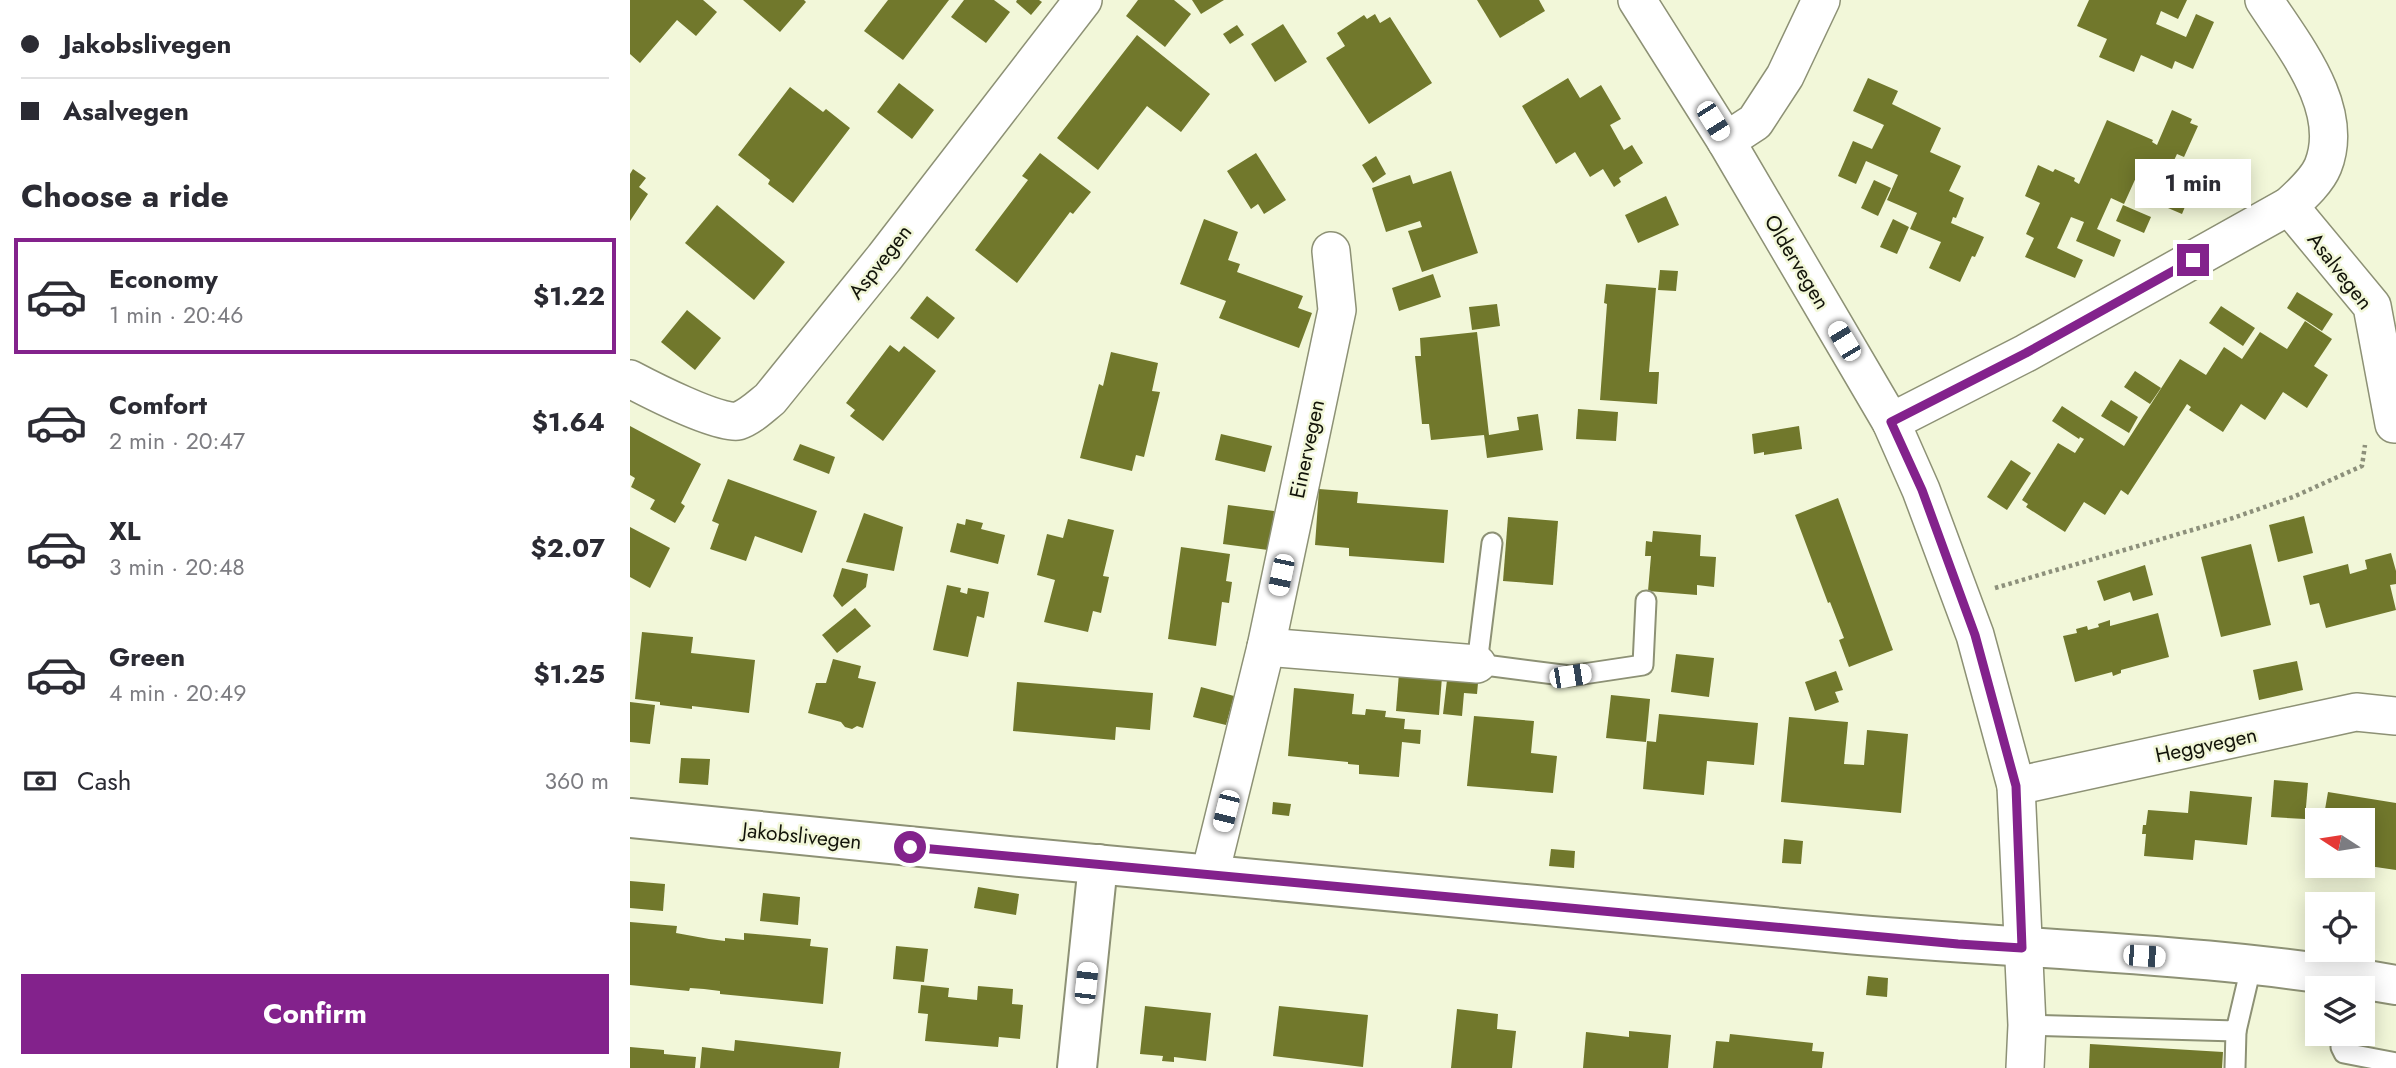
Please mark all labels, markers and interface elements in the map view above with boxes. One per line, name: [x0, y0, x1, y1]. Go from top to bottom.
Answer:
text: Jakobslivegen: [63, 25, 232, 63]
text: Asalvegen: [63, 92, 189, 130]
car: [1693, 98, 1734, 144]
callout: 1 min: [2135, 159, 2251, 208]
text: 1 min: [2164, 166, 2222, 200]
text: Choose a ride: [21, 173, 229, 219]
street label: Oldervegen: [1757, 209, 1837, 315]
street label: Aspvegen: [841, 218, 919, 306]
street label: Asalvegen: [2300, 226, 2380, 316]
route end: [2177, 244, 2209, 276]
text: Economy: [109, 260, 218, 298]
icon: car: [25, 265, 88, 328]
text: $1.22: [533, 277, 605, 315]
text: 1 min · 20:46: [109, 298, 243, 332]
car: [1825, 318, 1864, 364]
text: Comfort: [109, 386, 207, 424]
icon: car: [25, 391, 88, 454]
street label: Einervegen: [1282, 397, 1332, 501]
text: $1.64: [532, 403, 605, 441]
text: 2 min · 20:47: [109, 424, 245, 458]
text: XL: [109, 512, 141, 550]
icon: car: [25, 517, 88, 580]
text: $2.07: [531, 529, 605, 567]
text: 3 min · 20:48: [109, 550, 245, 584]
car: [1267, 552, 1296, 598]
text: Green: [109, 638, 185, 676]
icon: car: [25, 643, 88, 706]
text: $1.25: [533, 655, 605, 693]
car: [1548, 662, 1593, 690]
text: 4 min · 20:49: [109, 676, 246, 710]
street label: Heggvegen: [2152, 720, 2260, 770]
icon: cash: [21, 762, 59, 800]
text: Cash: [77, 762, 131, 800]
text: 360 m: [545, 764, 609, 798]
car: [1211, 788, 1242, 834]
north arrow: [2305, 808, 2375, 878]
map controls: [2305, 808, 2375, 1046]
street label: Jakobslivegen: [738, 815, 863, 857]
route start: [894, 831, 926, 863]
button: locate: [2305, 892, 2375, 962]
car: [2123, 944, 2166, 968]
car: [1074, 961, 1099, 1005]
button: Confirm: [21, 974, 609, 1054]
button: layers: [2305, 976, 2375, 1046]

